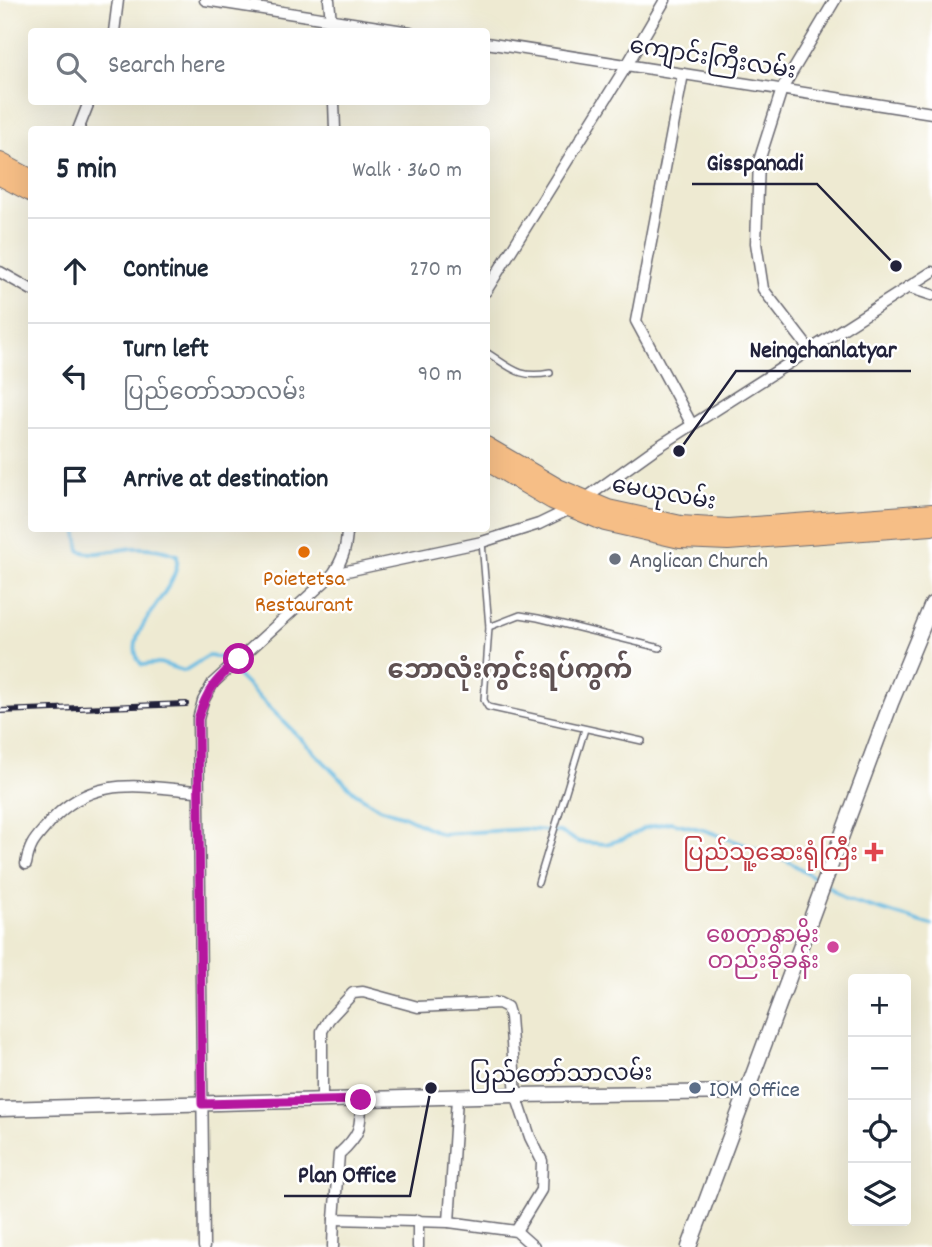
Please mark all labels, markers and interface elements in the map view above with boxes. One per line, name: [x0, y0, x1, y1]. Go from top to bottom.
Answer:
search box: [28, 28, 490, 105]
street label: ကျောင်းကြီးလမ်း: [627, 28, 798, 90]
icon: search: [52, 48, 90, 86]
text: Search here: [108, 48, 226, 85]
callout: Gisspanadi: [692, 139, 817, 184]
text: Gisspanadi: [706, 148, 804, 182]
text: 5 min: [56, 150, 117, 193]
text: Walk · 360 m: [352, 155, 462, 188]
icon: ahead: [56, 252, 94, 290]
text: Continue: [123, 252, 208, 289]
text: 270 m: [410, 254, 462, 287]
callout: Neingchanlatyar: [736, 326, 911, 371]
text: Turn left: [123, 332, 209, 369]
text: Neingchanlatyar: [749, 335, 898, 369]
icon: left: [56, 357, 94, 395]
text: 90 m: [418, 359, 462, 392]
text: ပြည်တော်သာလမ်း: [123, 378, 306, 411]
icon: arrive: [56, 462, 94, 500]
text: Arrive at destination: [123, 462, 328, 499]
street label: မေယုလမ်း: [609, 467, 719, 521]
marker: Poietetsa Restaurant: [296, 544, 312, 560]
place label: Anglican Church: [629, 546, 768, 579]
marker: Anglican Church: [607, 551, 623, 567]
place label: Poietetsa Restaurant: [255, 564, 353, 623]
route start: [223, 643, 254, 674]
district label: ဘောလုံးကွင်းရပ်ကွက်: [388, 650, 632, 691]
place label: ပြည်သူ့ဆေးရုံကြီး: [683, 836, 858, 872]
marker: ပြည်သူ့ဆေးရုံကြီး: [864, 842, 884, 862]
place label: စေတာနာမိုး တည်းခိုခန်း: [706, 918, 819, 980]
marker: စေတာနာမိုး တည်းခိုခန်း: [825, 939, 841, 955]
map controls: [848, 974, 911, 1226]
button: +: [848, 974, 911, 1037]
button: −: [848, 1037, 911, 1100]
street label: ပြည်တော်သာလမ်း: [469, 1055, 653, 1095]
place label: IOM Office: [709, 1075, 800, 1108]
marker: IOM Office: [687, 1080, 703, 1096]
route end: [345, 1084, 376, 1115]
button: locate: [848, 1100, 911, 1163]
callout: Plan Office: [284, 1151, 410, 1196]
text: Plan Office: [298, 1160, 397, 1194]
button: layers: [848, 1163, 911, 1226]

